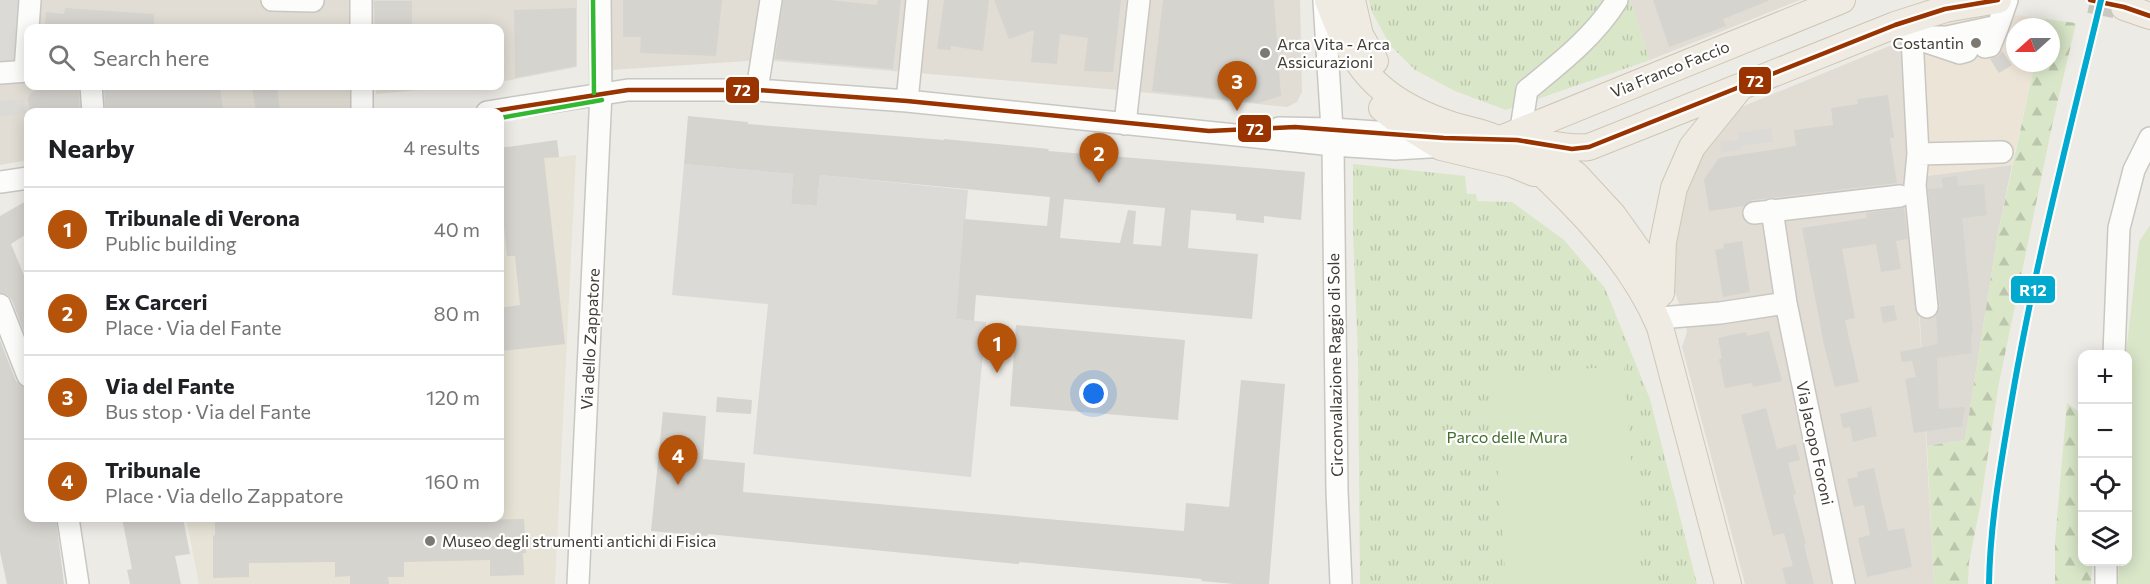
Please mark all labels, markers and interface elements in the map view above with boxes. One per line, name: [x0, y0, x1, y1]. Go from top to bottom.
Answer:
north arrow: [2006, 18, 2060, 72]
search box: [24, 24, 504, 90]
place label: Costantin: [1892, 33, 1964, 52]
place label: Arca Vita - Arca Assicurazioni: [1277, 34, 1390, 71]
street label: Via Franco Faccio: [1608, 36, 1732, 101]
marker: Costantin: [1969, 36, 1983, 50]
icon: search: [45, 41, 78, 74]
text: Search here: [93, 44, 209, 71]
marker: Arca Vita - Arca Assicurazioni: [1258, 46, 1272, 60]
pin: 3: [1218, 62, 1256, 111]
line badge: 72: [1738, 66, 1772, 95]
text: 72: [1746, 71, 1764, 90]
line badge: 72: [725, 76, 760, 104]
text: 72: [733, 80, 751, 99]
line badge: 72: [1237, 114, 1272, 143]
text: 72: [1246, 119, 1264, 138]
text: Nearby: [48, 132, 135, 163]
pin: 2: [1080, 134, 1118, 183]
text: 4 results: [403, 135, 480, 159]
text: Tribunale di Verona: [105, 204, 300, 231]
text: 1: [63, 217, 72, 241]
text: 40 m: [434, 217, 480, 241]
text: Public building: [105, 231, 237, 255]
street label: Circonvallazione Raggio di Sole: [1323, 253, 1346, 477]
street label: Via dello Zappatore: [576, 268, 603, 410]
line badge: R12: [2010, 275, 2056, 304]
text: R12: [2019, 280, 2047, 299]
text: Ex Carceri: [105, 288, 208, 315]
text: 2: [62, 301, 73, 325]
text: 80 m: [434, 301, 480, 325]
text: Place · Via del Fante: [105, 315, 282, 339]
pin: 1: [978, 324, 1016, 373]
map controls: [2078, 350, 2132, 566]
button: +: [2078, 350, 2132, 404]
text: Via del Fante: [105, 372, 235, 399]
your location: [1079, 379, 1108, 408]
street label: Via Jacopo Foroni: [1793, 379, 1838, 507]
text: 3: [62, 385, 73, 409]
text: 120 m: [426, 385, 480, 409]
text: Bus stop · Via del Fante: [105, 399, 311, 423]
button: −: [2078, 404, 2132, 458]
park label: Parco delle Mura: [1446, 427, 1568, 446]
pin: 4: [658, 436, 698, 485]
text: Tribunale: [105, 456, 201, 483]
button: locate: [2078, 458, 2132, 512]
text: 4: [61, 469, 74, 493]
text: 160 m: [425, 469, 480, 493]
text: Place · Via dello Zappatore: [105, 483, 343, 507]
button: layers: [2078, 512, 2132, 566]
place label: Museo degli strumenti antichi di Fisica: [442, 531, 716, 550]
marker: Museo degli strumenti antichi di Fisica: [423, 534, 437, 548]

